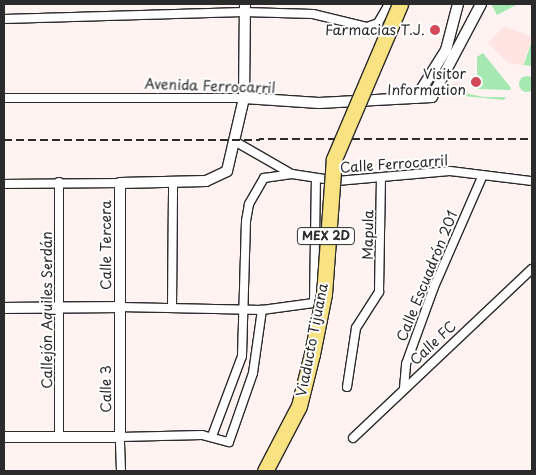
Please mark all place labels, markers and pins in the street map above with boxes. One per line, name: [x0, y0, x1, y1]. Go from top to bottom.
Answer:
place label: Farmacias T.J.: [325, 22, 425, 38]
marker: Farmacias T.J.: [429, 24, 441, 36]
place label: Visitor Information: [387, 66, 466, 98]
marker: Visitor Information: [470, 76, 482, 88]

